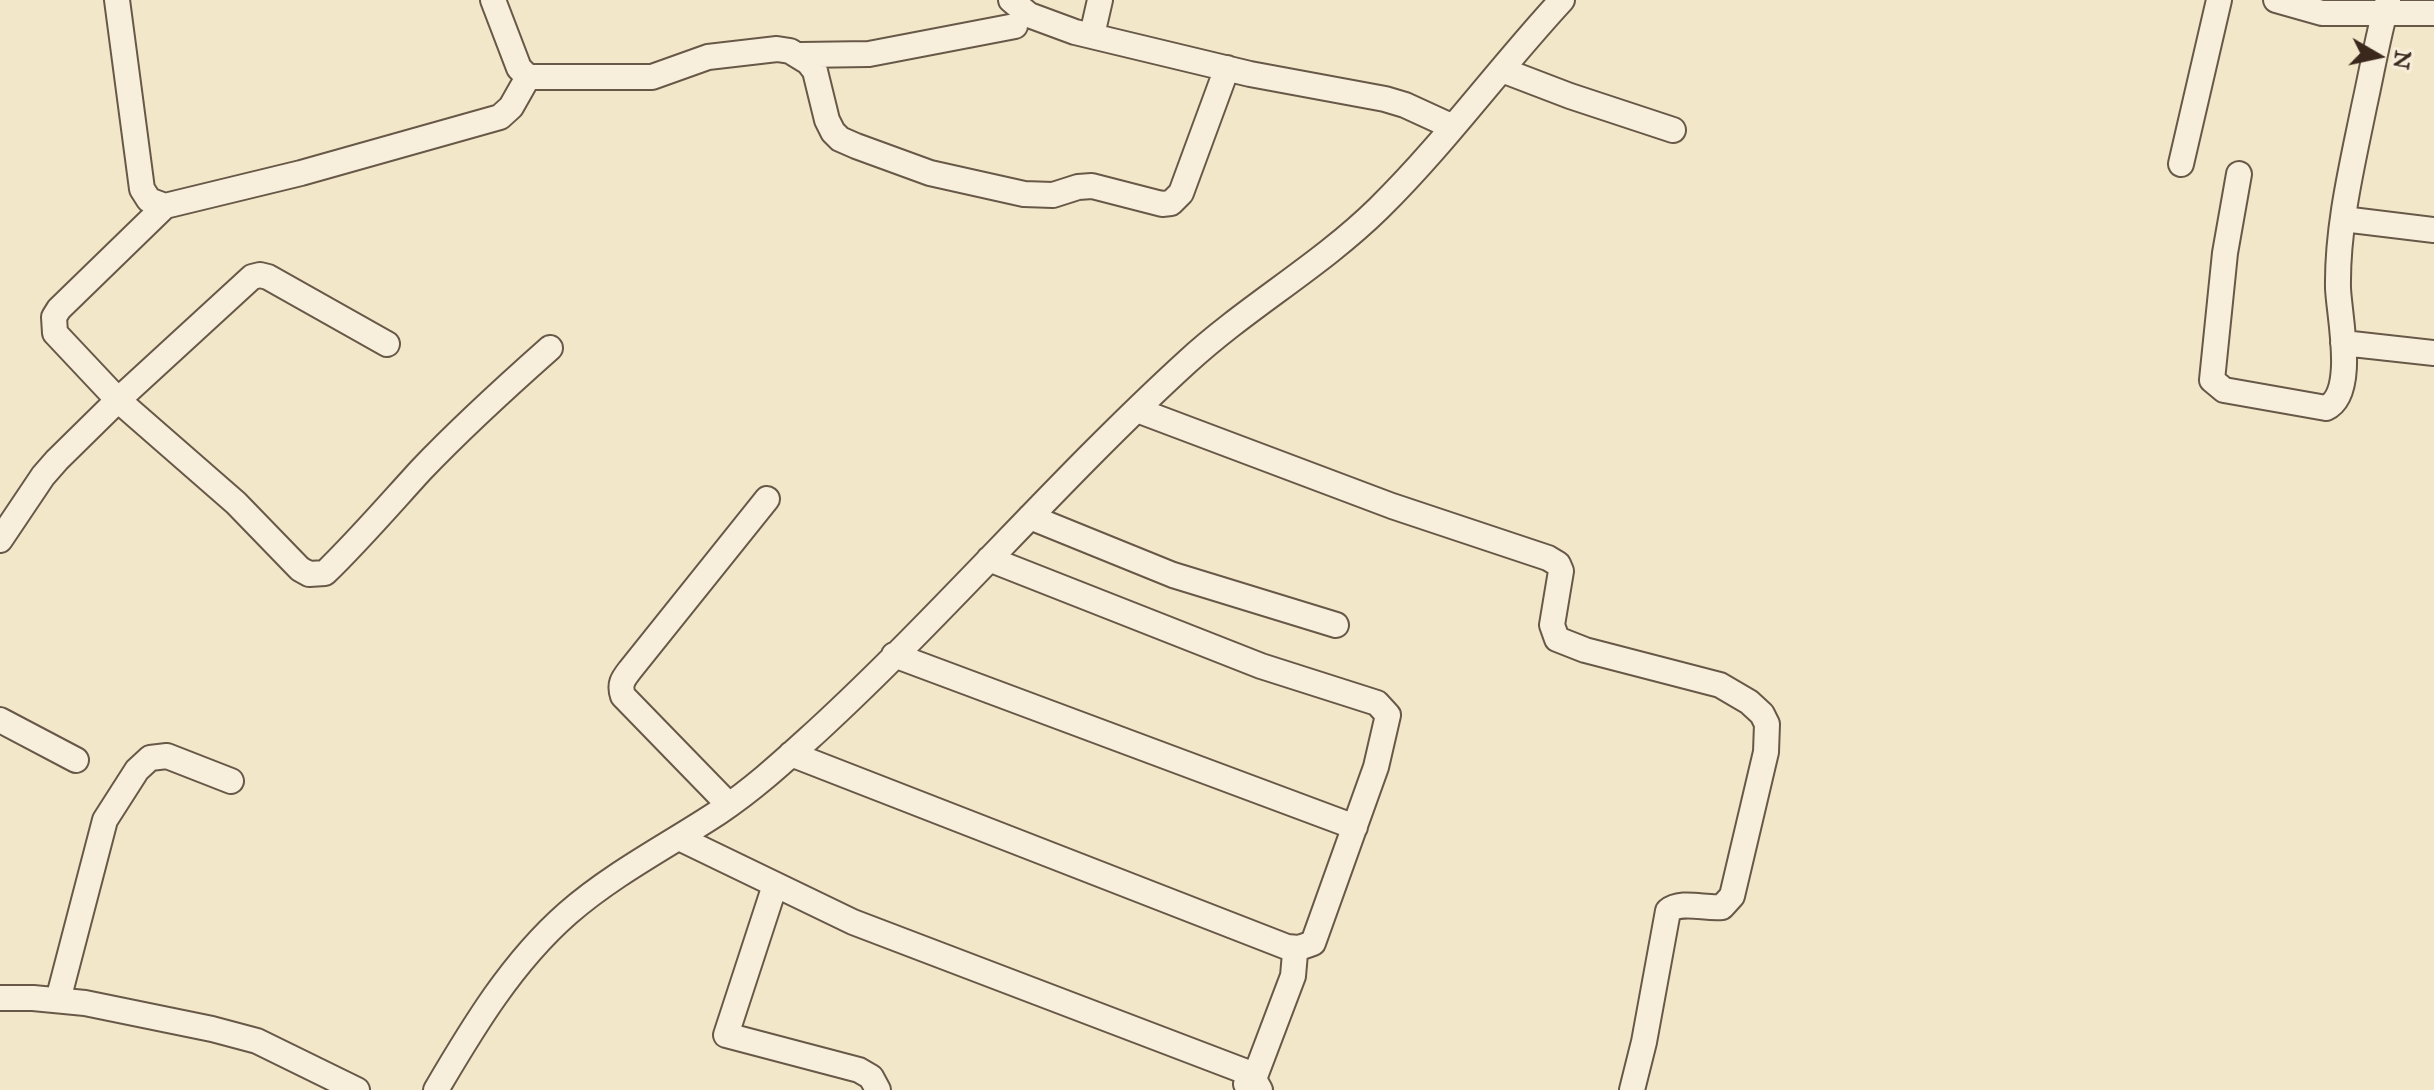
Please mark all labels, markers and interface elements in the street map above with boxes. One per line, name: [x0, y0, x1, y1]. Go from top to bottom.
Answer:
north arrow: [2338, 16, 2418, 96]
text: N: [2387, 48, 2417, 71]

